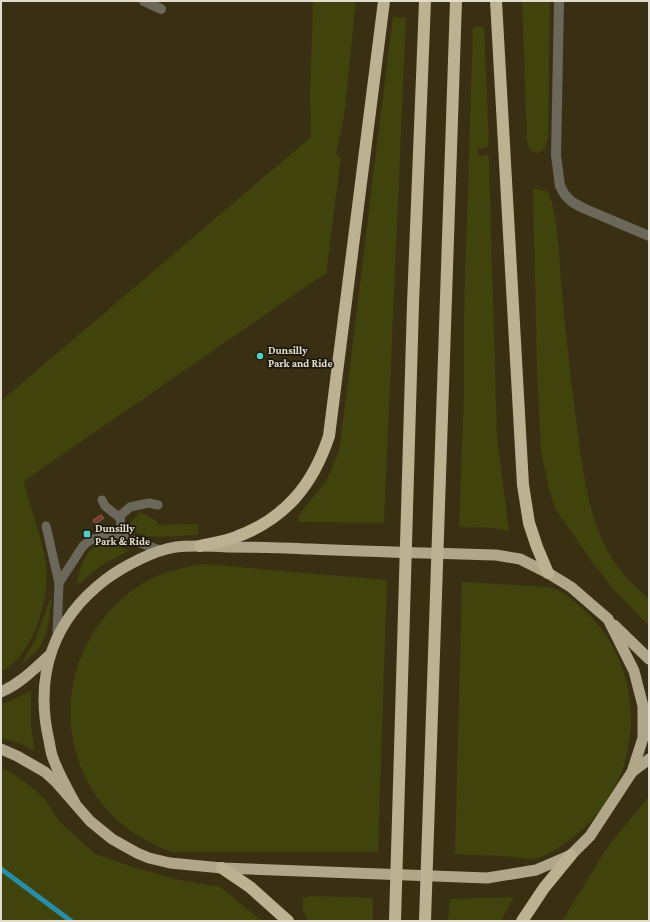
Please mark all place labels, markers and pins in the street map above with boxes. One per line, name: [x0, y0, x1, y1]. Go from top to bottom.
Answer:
place label: Dunsilly Park and Ride: [268, 344, 333, 369]
marker: Dunsilly Park and Ride: [255, 351, 265, 361]
place label: Dunsilly Park & Ride: [95, 522, 150, 547]
marker: Dunsilly Park & Ride: [82, 529, 92, 539]

